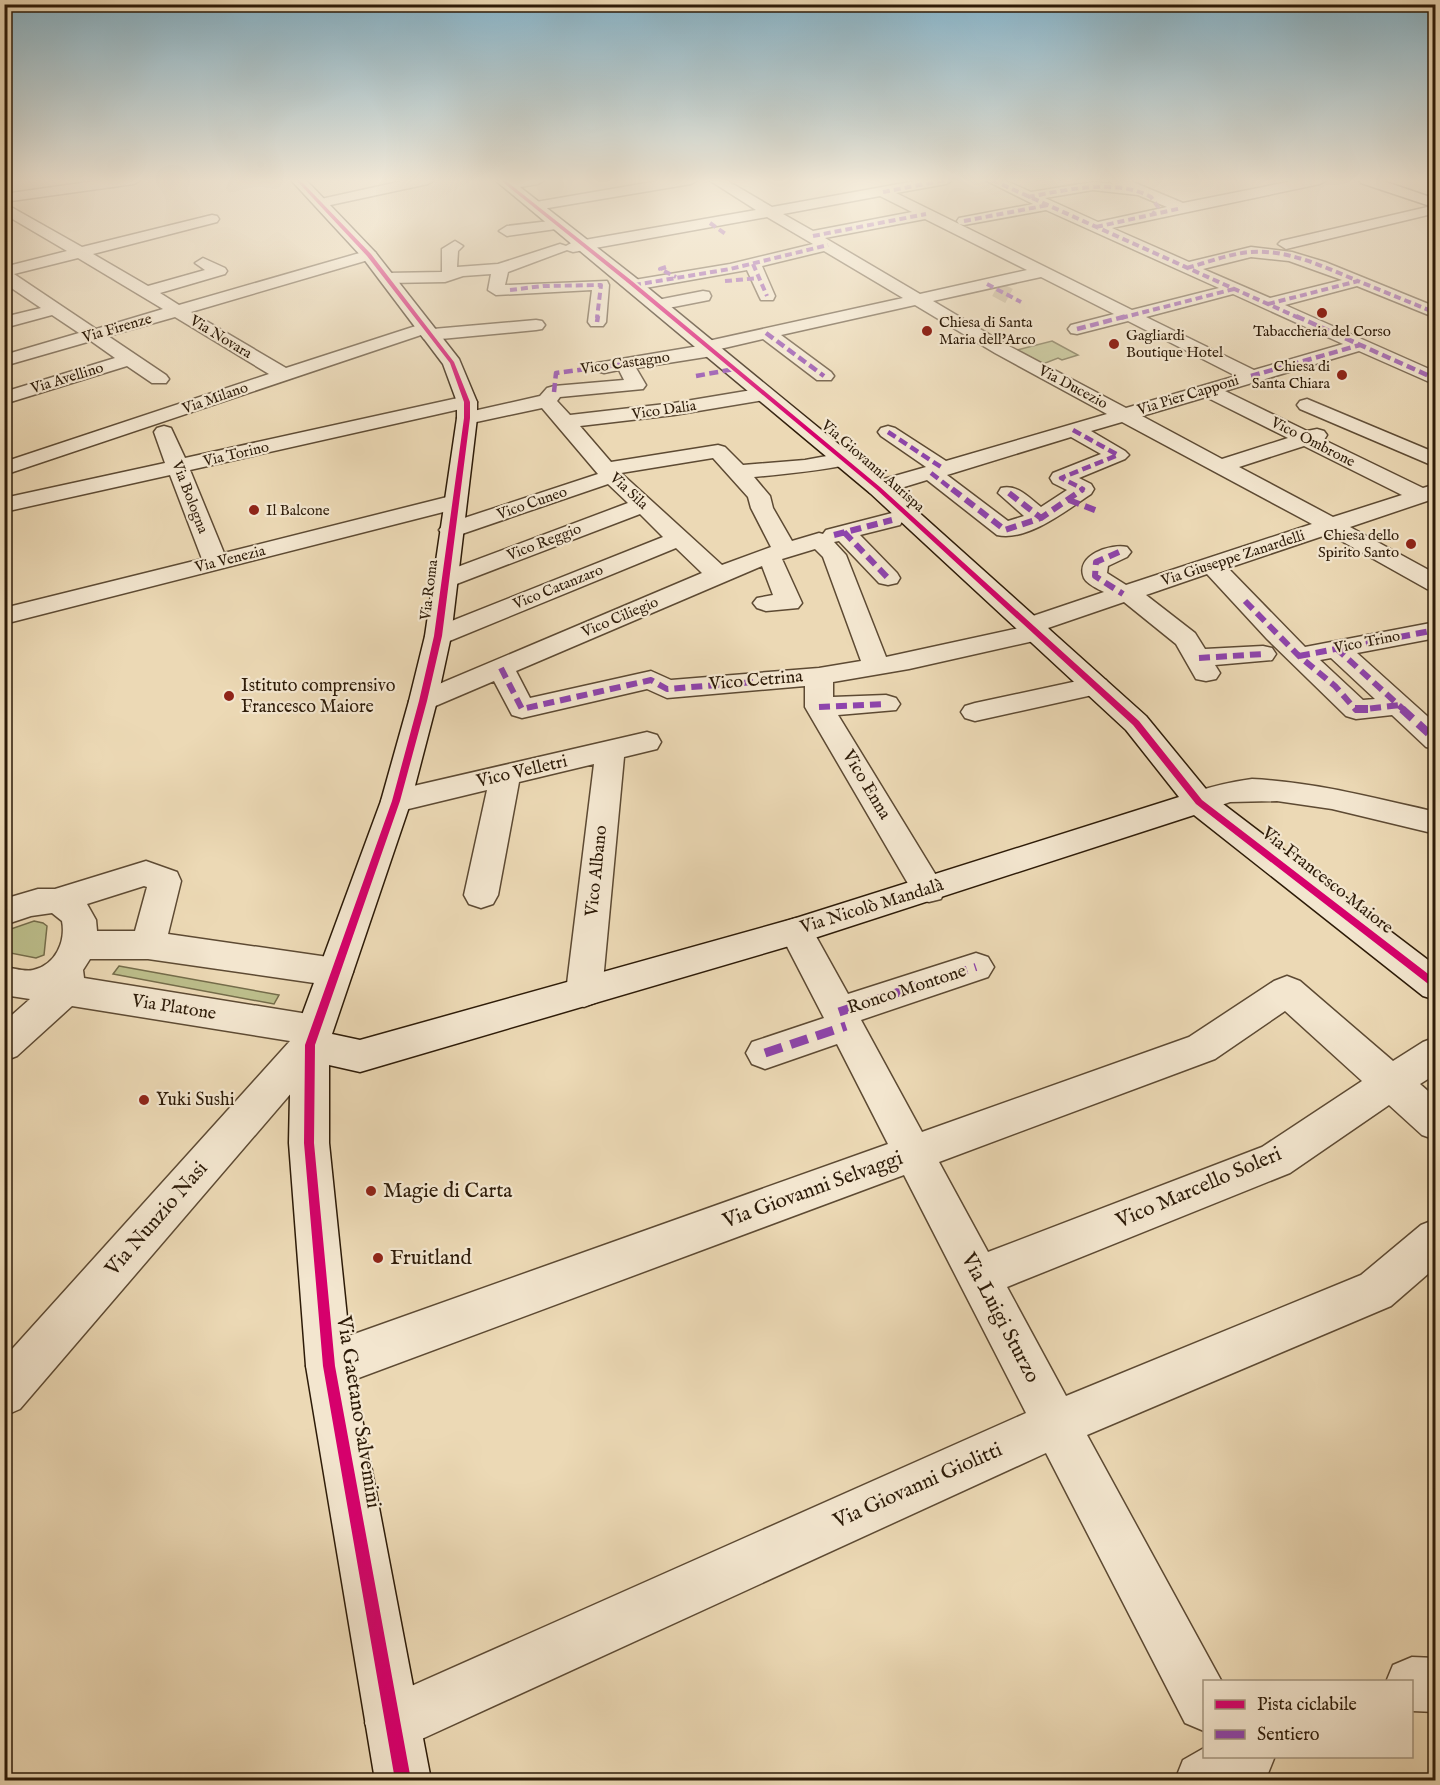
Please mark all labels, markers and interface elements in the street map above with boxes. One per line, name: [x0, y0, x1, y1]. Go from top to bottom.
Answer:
marker: Tabaccheria del Corso: [1315, 306, 1329, 320]
street label: Via Firenze: [79, 309, 154, 347]
street label: Via Novara: [186, 311, 256, 363]
place label: Chiesa di Santa Maria dell'Arco: [939, 313, 1036, 349]
place label: Tabaccheria del Corso: [1253, 322, 1391, 341]
marker: Chiesa di Santa Maria dell'Arco: [920, 324, 934, 338]
place label: Gagliardi Boutique Hotel: [1126, 326, 1224, 362]
marker: Gagliardi Boutique Hotel: [1107, 337, 1121, 351]
street label: Vico Castagno: [578, 347, 671, 379]
place label: Chiesa di Santa Chiara: [1252, 357, 1331, 393]
street label: Via Avellino: [27, 358, 106, 398]
street label: Via Ducezio: [1034, 360, 1111, 413]
marker: Chiesa di Santa Chiara: [1335, 368, 1349, 382]
street label: Via Pier Capponi: [1134, 371, 1241, 420]
street label: Via Milano: [179, 378, 250, 418]
street label: Vico Dalia: [630, 396, 698, 424]
street label: Vico Ombrone: [1267, 412, 1358, 471]
street label: Via Giovanni Aurispa: [817, 415, 929, 516]
street label: Via Torino: [200, 437, 271, 471]
street label: Via Bologna: [167, 457, 213, 536]
street label: Via Sila: [605, 468, 653, 514]
street label: Vico Cuneo: [493, 482, 570, 524]
place label: Il Balcone: [266, 501, 330, 520]
marker: Il Balcone: [247, 503, 261, 517]
street label: Vico Reggio: [503, 519, 584, 565]
street label: Via Giuseppe Zanardelli: [1158, 526, 1307, 591]
place label: Chiesa dello Spirito Santo: [1318, 526, 1399, 562]
marker: Chiesa dello Spirito Santo: [1404, 537, 1418, 551]
street label: Via Venezia: [192, 541, 268, 577]
street label: Via Roma: [416, 558, 442, 622]
street label: Vico Catanzaro: [509, 560, 606, 614]
street label: Vico Ciliegio: [578, 592, 661, 642]
street label: Vico Trino: [1331, 626, 1402, 658]
street label: Vico Cetrina: [707, 665, 804, 697]
place label: Istituto comprensivo Francesco Maiore: [241, 675, 396, 719]
marker: Istituto comprensivo Francesco Maiore: [222, 689, 236, 703]
street label: Vico Enna: [836, 745, 896, 824]
street label: Vico Velletri: [473, 750, 570, 794]
street label: Via Francesco Maiore: [1256, 822, 1398, 940]
street label: Vico Albano: [581, 824, 613, 919]
street label: Via Nicolò Mandalà: [797, 874, 947, 940]
street label: Ronco Montone: [845, 960, 969, 1020]
street label: Via Platone: [129, 990, 218, 1026]
place label: Yuki Sushi: [156, 1089, 235, 1112]
marker: Yuki Sushi: [137, 1093, 151, 1107]
street label: Vico Marcello Soleri: [1111, 1141, 1286, 1235]
street label: Via Giovanni Selvaggi: [718, 1145, 907, 1235]
street label: Via Nunzio Nasi: [99, 1156, 214, 1283]
place label: Magie di Carta: [383, 1178, 513, 1205]
marker: Magie di Carta: [364, 1184, 378, 1198]
place label: Fruitland: [390, 1245, 472, 1272]
street label: Via Luigi Sturzo: [954, 1247, 1046, 1388]
marker: Fruitland: [371, 1251, 385, 1265]
street label: Via Gaetano Salvemini: [329, 1313, 387, 1510]
street label: Via Giovanni Giolitti: [828, 1437, 1007, 1536]
legend: [1203, 1680, 1413, 1758]
text: Pista ciclabile: [1257, 1694, 1357, 1717]
text: Sentiero: [1257, 1724, 1320, 1747]

